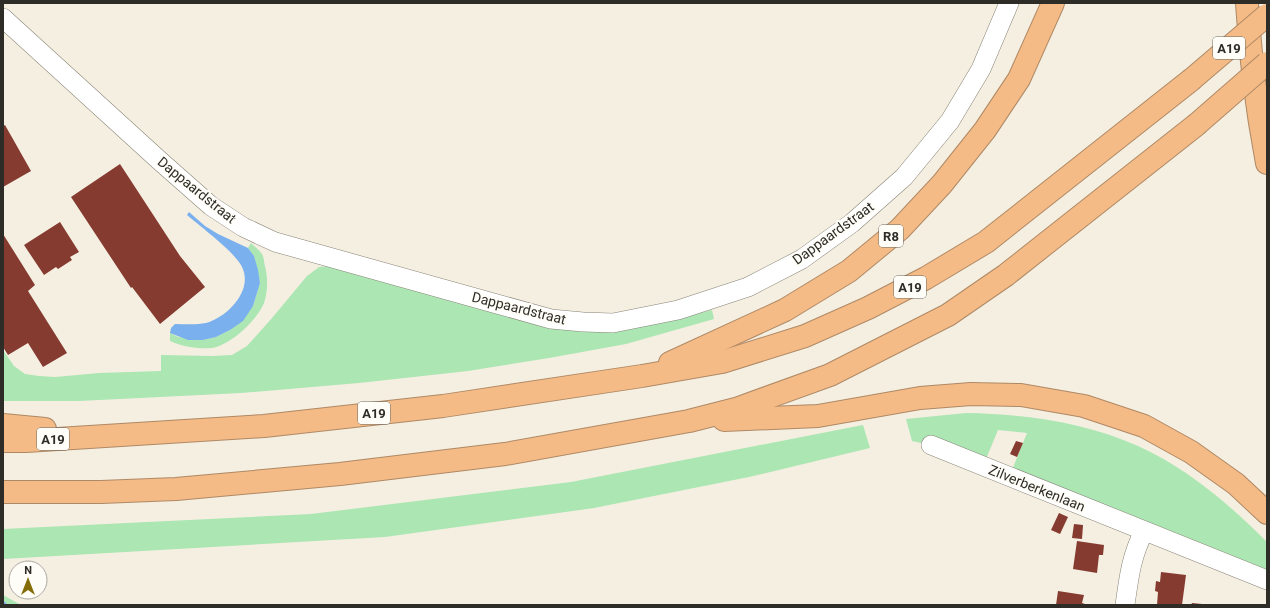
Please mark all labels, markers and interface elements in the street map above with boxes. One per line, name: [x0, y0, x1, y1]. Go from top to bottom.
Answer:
road number: A19: [1213, 37, 1245, 59]
street label: Dappaardstraat: [155, 153, 240, 227]
street label: Dappaardstraat: [789, 198, 877, 268]
road number: R8: [879, 225, 903, 247]
road number: A19: [894, 276, 926, 298]
street label: Dappaardstraat: [470, 289, 568, 328]
road number: A19: [358, 402, 390, 424]
road number: A19: [37, 428, 69, 450]
street label: Zilverberkenlaan: [986, 461, 1088, 515]
north arrow: [8, 560, 48, 600]
text: N: [24, 564, 32, 577]

